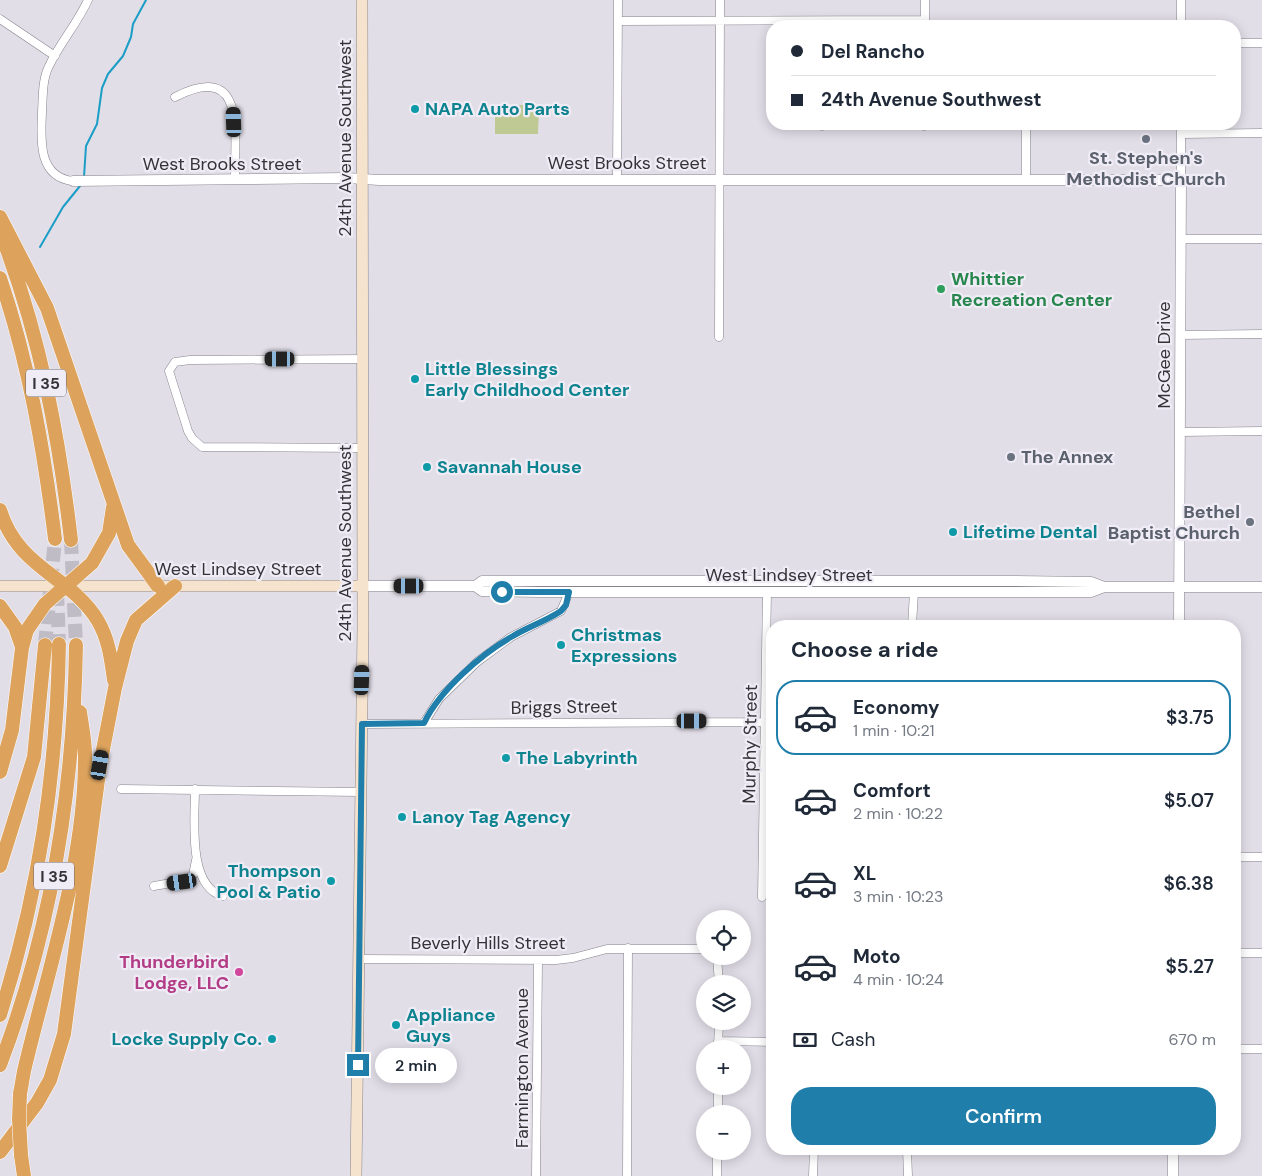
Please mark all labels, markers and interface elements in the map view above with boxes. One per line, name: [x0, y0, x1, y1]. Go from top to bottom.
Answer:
street label: 24th Avenue Southwest: [333, 39, 357, 237]
text: Del Rancho: [821, 39, 925, 64]
text: 24th Avenue Southwest: [821, 87, 1042, 112]
place label: NAPA Auto Parts: [425, 97, 570, 121]
marker: NAPA Auto Parts: [409, 103, 421, 115]
car: [225, 107, 242, 137]
marker: St. Stephen's Methodist Church: [1140, 133, 1152, 145]
place label: St. Stephen's Methodist Church: [1066, 146, 1226, 191]
street label: West Brooks Street: [547, 151, 707, 175]
street label: West Brooks Street: [142, 152, 302, 176]
place label: Whittier Recreation Center: [951, 267, 1112, 312]
marker: Whittier Recreation Center: [935, 283, 947, 295]
street label: McGee Drive: [1152, 302, 1176, 408]
car: [265, 352, 295, 367]
place label: Little Blessings Early Childhood Center: [425, 357, 629, 402]
road number: I 35: [26, 369, 66, 396]
marker: Little Blessings Early Childhood Center: [409, 373, 421, 385]
street label: 24th Avenue Southwest: [333, 444, 357, 642]
place label: The Annex: [1021, 445, 1113, 469]
marker: The Annex: [1005, 451, 1017, 463]
place label: Savannah House: [437, 455, 582, 479]
marker: Savannah House: [421, 461, 433, 473]
place label: Bethel Baptist Church: [1108, 500, 1240, 545]
marker: Bethel Baptist Church: [1244, 516, 1256, 528]
place label: Lifetime Dental: [963, 520, 1098, 544]
marker: Lifetime Dental: [947, 526, 959, 538]
street label: West Lindsey Street: [154, 557, 322, 581]
street label: West Lindsey Street: [705, 563, 873, 587]
car: [394, 579, 424, 594]
route start: [491, 581, 513, 603]
place label: Christmas Expressions: [571, 623, 677, 668]
text: Choose a ride: [791, 635, 939, 664]
marker: Christmas Expressions: [555, 639, 567, 651]
car: [353, 665, 370, 695]
street label: Murphy Street: [737, 684, 763, 804]
street label: Briggs Street: [510, 694, 618, 720]
icon: car: [793, 695, 838, 740]
text: Economy: [853, 695, 940, 720]
text: $3.75: [1166, 705, 1214, 730]
car: [677, 714, 707, 729]
text: 1 min · 10:21: [853, 720, 935, 741]
place label: The Labyrinth: [516, 746, 638, 770]
car: [90, 749, 109, 781]
marker: The Labyrinth: [500, 752, 512, 764]
icon: car: [793, 778, 838, 823]
text: Comfort: [853, 778, 931, 803]
text: $5.07: [1164, 788, 1214, 813]
text: 2 min · 10:22: [853, 803, 943, 824]
place label: Lanoy Tag Agency: [412, 805, 571, 829]
marker: Lanoy Tag Agency: [396, 811, 408, 823]
place label: Thompson Pool & Patio: [217, 859, 321, 904]
icon: car: [793, 861, 838, 906]
text: XL: [853, 861, 876, 886]
road number: I 35: [34, 862, 74, 889]
text: $6.38: [1164, 871, 1214, 896]
car: [166, 872, 197, 892]
marker: Thompson Pool & Patio: [325, 875, 337, 887]
text: 3 min · 10:23: [853, 886, 944, 907]
map controls: [696, 910, 751, 1160]
button: locate: [696, 910, 751, 965]
street label: Beverly Hills Street: [411, 931, 565, 955]
icon: car: [793, 944, 838, 989]
text: Moto: [853, 944, 901, 969]
place label: Thunderbird Lodge, LLC: [119, 950, 229, 995]
text: $5.27: [1165, 954, 1214, 979]
marker: Thunderbird Lodge, LLC: [233, 966, 245, 978]
text: 4 min · 10:24: [853, 969, 944, 990]
button: layers: [696, 975, 751, 1030]
street label: Farmington Avenue: [510, 988, 534, 1148]
place label: Appliance Guys: [406, 1003, 496, 1048]
marker: Appliance Guys: [390, 1019, 402, 1031]
icon: cash: [791, 1026, 819, 1054]
place label: Locke Supply Co.: [111, 1027, 262, 1051]
text: Cash: [831, 1027, 875, 1052]
text: 670 m: [1169, 1029, 1216, 1050]
marker: Locke Supply Co.: [266, 1033, 278, 1045]
button: +: [696, 1040, 751, 1095]
callout: 2 min: [376, 1048, 458, 1082]
route end: [347, 1054, 369, 1076]
text: 2 min: [395, 1055, 437, 1076]
button: Confirm: [791, 1087, 1216, 1145]
button: −: [696, 1105, 751, 1160]

